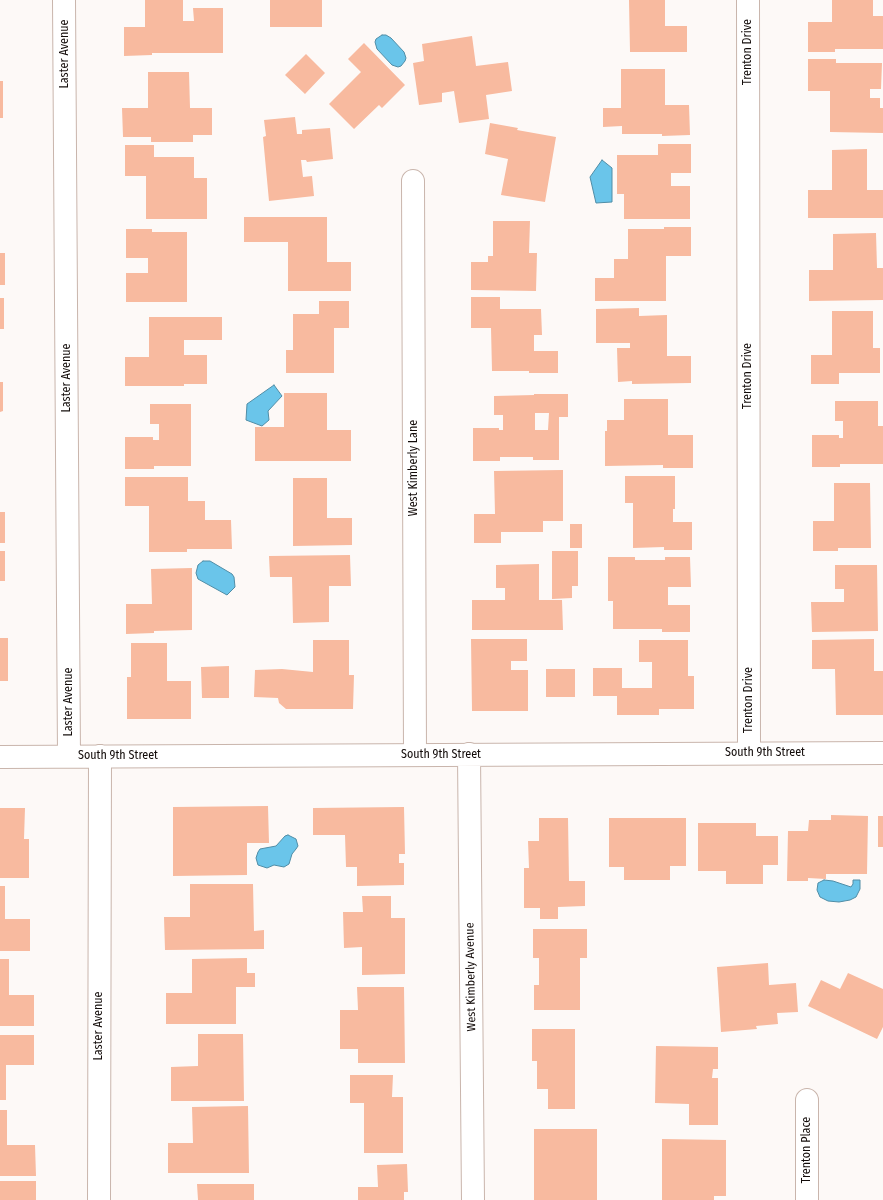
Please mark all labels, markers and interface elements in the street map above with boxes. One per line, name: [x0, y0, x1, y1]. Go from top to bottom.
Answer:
street label: Trenton Drive: [741, 19, 755, 85]
street label: Laster Avenue: [58, 20, 72, 88]
street label: Trenton Drive: [741, 343, 755, 409]
street label: Laster Avenue: [60, 344, 74, 412]
street label: West Kimberly Lane: [407, 420, 421, 516]
street label: Trenton Drive: [742, 667, 756, 733]
street label: Laster Avenue: [62, 668, 76, 736]
street label: South 9th Street: [725, 746, 805, 760]
street label: South 9th Street: [401, 748, 481, 762]
street label: South 9th Street: [78, 749, 158, 763]
street label: West Kimberly Avenue: [463, 922, 479, 1032]
street label: Laster Avenue: [92, 992, 106, 1060]
street label: Trenton Place: [800, 1117, 814, 1183]

